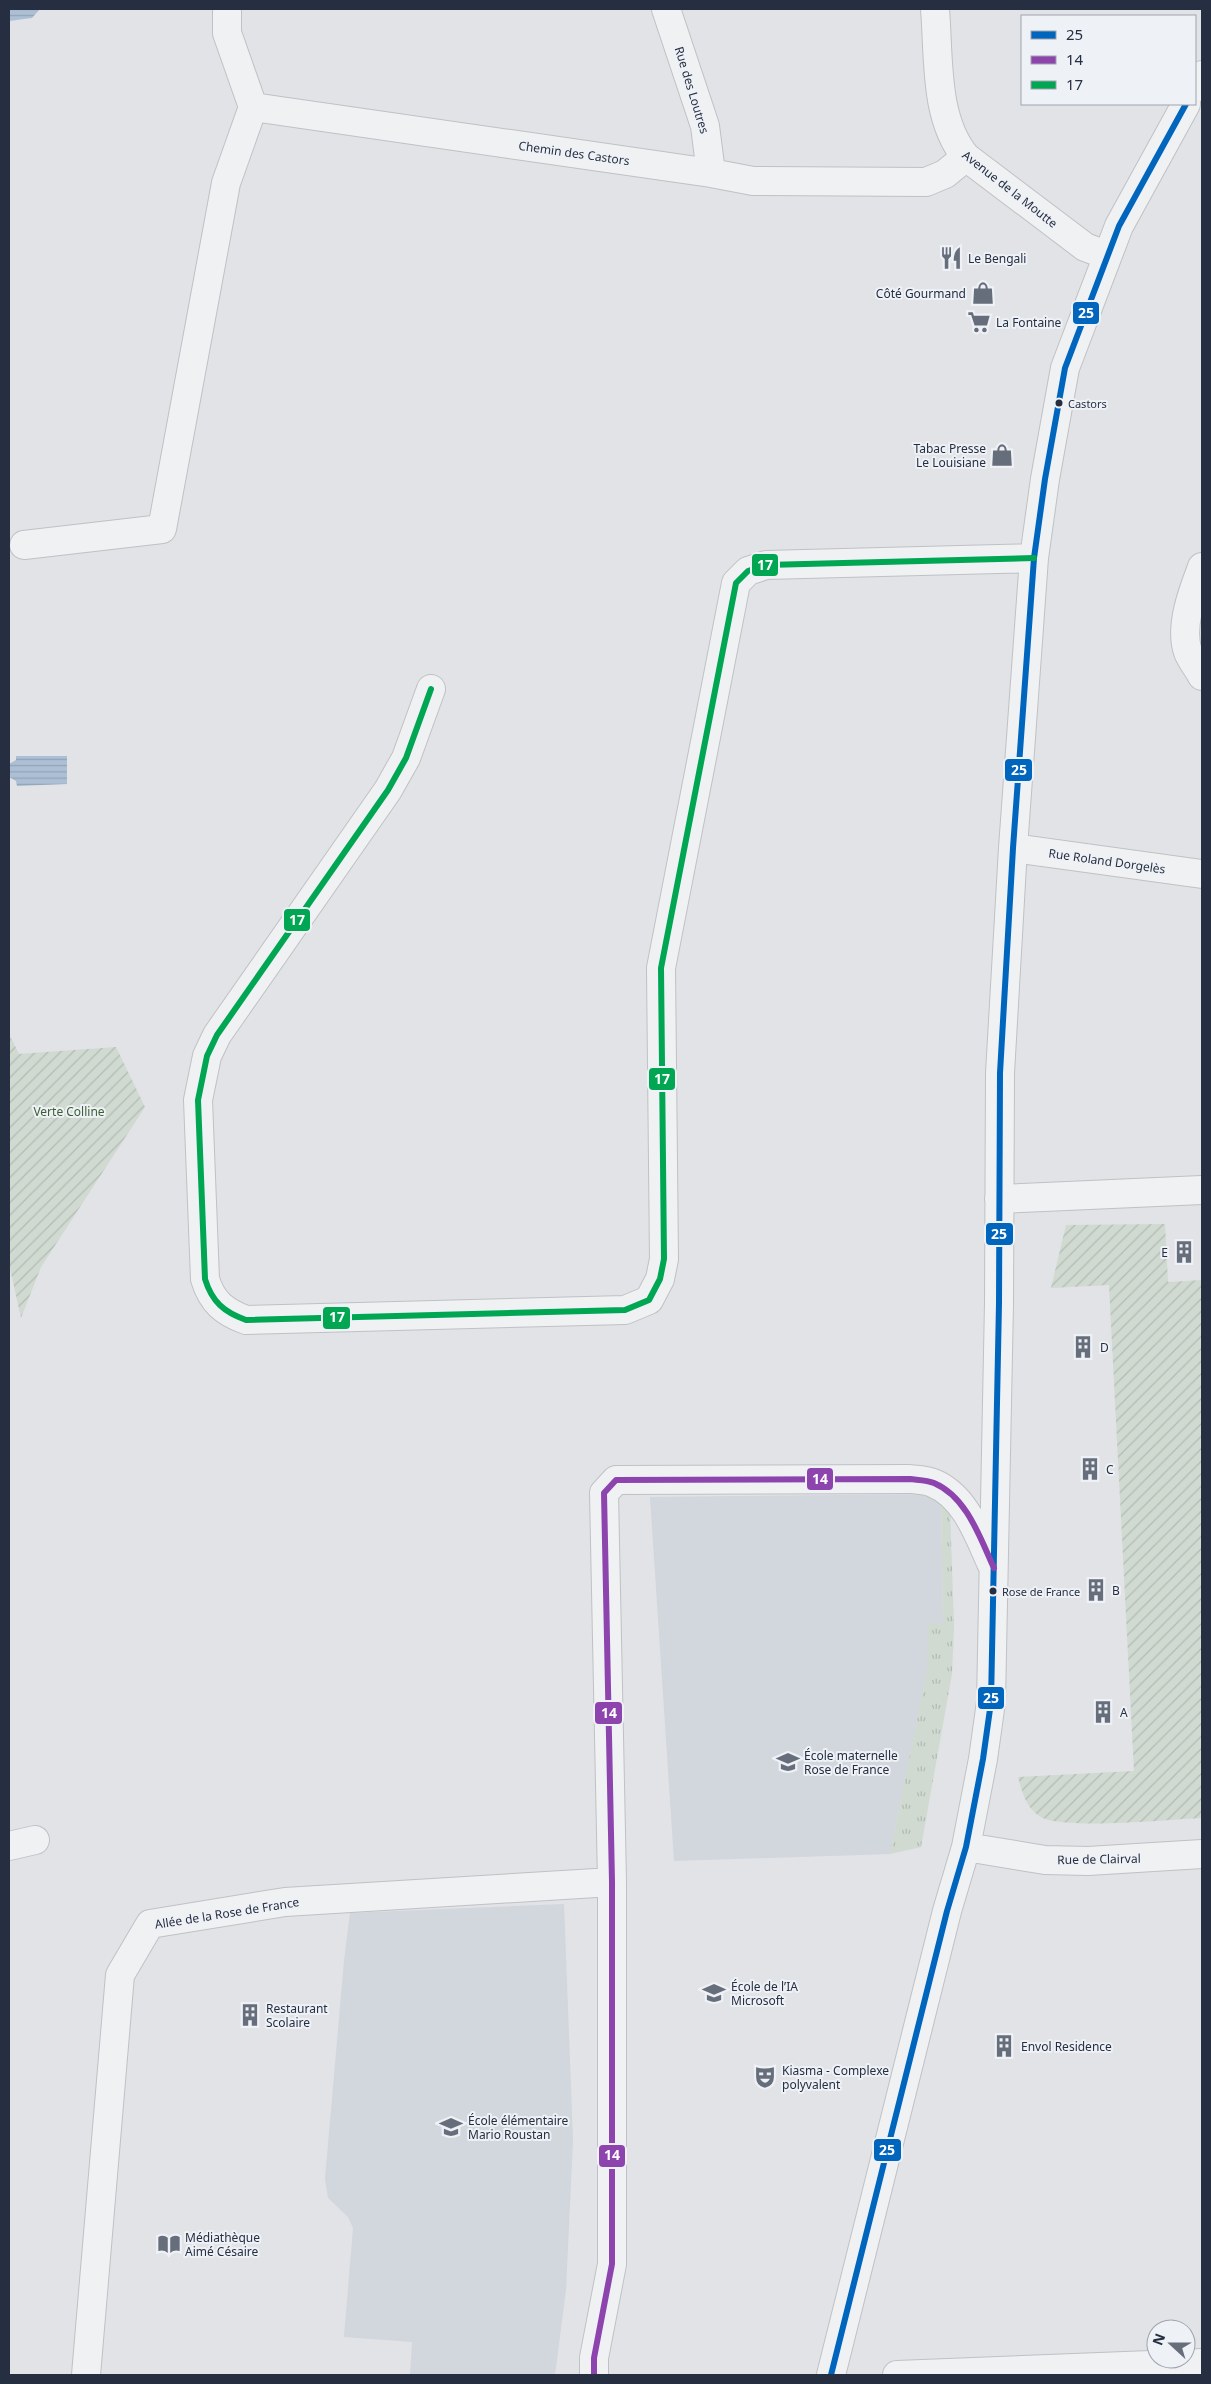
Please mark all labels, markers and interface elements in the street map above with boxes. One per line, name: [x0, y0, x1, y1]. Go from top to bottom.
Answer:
legend: [1021, 15, 1196, 105]
text: 25: [1066, 24, 1083, 44]
street label: Rue des Loutres: [671, 44, 713, 136]
text: 14: [1066, 49, 1084, 69]
text: 17: [1066, 74, 1083, 94]
street label: Chemin des Castors: [517, 137, 631, 169]
street label: Avenue de la Moutte: [959, 146, 1061, 232]
restaurant icon: Le Bengali: [938, 245, 964, 271]
place label: Le Bengali: [968, 250, 1026, 267]
shop icon: Côté Gourmand: [970, 280, 996, 306]
place label: Côté Gourmand: [876, 285, 966, 302]
line badge: 25: [1072, 301, 1100, 325]
text: 25: [1078, 303, 1094, 322]
supermarket icon: La Fontaine: [966, 309, 992, 335]
place label: La Fontaine: [996, 314, 1062, 331]
place label: Castors: [1068, 396, 1107, 411]
marker: Castors: [1054, 398, 1064, 408]
place label: Tabac Presse Le Louisiane: [914, 440, 986, 471]
shop icon: Tabac Presse Le Louisiane: [989, 442, 1015, 468]
line badge: 17: [751, 553, 779, 577]
text: 17: [757, 555, 773, 574]
line badge: 25: [1004, 758, 1033, 782]
text: 25: [1011, 760, 1027, 779]
street label: Rue Roland Dorgelès: [1047, 844, 1167, 878]
line badge: 17: [283, 908, 311, 932]
text: 17: [289, 910, 305, 929]
line badge: 17: [648, 1067, 676, 1091]
text: 17: [654, 1069, 670, 1088]
park label: Verte Colline: [33, 1103, 105, 1120]
line badge: 25: [985, 1222, 1014, 1246]
text: 25: [991, 1224, 1007, 1243]
building icon: E: [1171, 1239, 1197, 1265]
place label: E: [1161, 1244, 1168, 1261]
line badge: 17: [322, 1306, 351, 1330]
text: 17: [329, 1307, 345, 1326]
building icon: D: [1070, 1334, 1096, 1360]
place label: D: [1100, 1339, 1109, 1356]
building icon: C: [1077, 1456, 1103, 1482]
place label: C: [1106, 1461, 1114, 1478]
line badge: 14: [806, 1467, 834, 1491]
text: 14: [812, 1469, 828, 1488]
building icon: B: [1083, 1577, 1109, 1603]
place label: B: [1112, 1582, 1120, 1599]
place label: Rose de France: [1002, 1584, 1080, 1599]
marker: Rose de France: [988, 1586, 998, 1596]
line badge: 25: [977, 1686, 1005, 1710]
text: 25: [983, 1688, 999, 1707]
building icon: A: [1090, 1699, 1116, 1725]
line badge: 14: [594, 1701, 623, 1725]
text: 14: [601, 1703, 617, 1722]
place label: A: [1120, 1704, 1128, 1721]
place label: École maternelle Rose de France: [804, 1747, 898, 1778]
school or university icon: École maternelle Rose de France: [775, 1749, 801, 1775]
street label: Rue de Clairval: [1057, 1850, 1141, 1868]
street label: Allée de la Rose de France: [154, 1893, 301, 1933]
place label: École de l’IA Microsoft: [731, 1978, 798, 2009]
school or university icon: École de l’IA Microsoft: [701, 1980, 727, 2006]
place label: Restaurant Scolaire: [266, 2000, 328, 2031]
building icon: Restaurant Scolaire: [237, 2002, 263, 2028]
building icon: Envol Residence: [991, 2033, 1017, 2059]
place label: Envol Residence: [1021, 2038, 1112, 2055]
place label: Kiasma - Complexe polyvalent: [782, 2062, 889, 2093]
theatre icon: Kiasma - Complexe polyvalent: [752, 2064, 778, 2090]
place label: École élémentaire Mario Roustan: [468, 2112, 569, 2143]
school or university icon: École élémentaire Mario Roustan: [438, 2114, 464, 2140]
line badge: 25: [873, 2138, 902, 2162]
text: 25: [879, 2140, 895, 2159]
line badge: 14: [598, 2144, 626, 2168]
text: 14: [604, 2145, 620, 2164]
place label: Médiathèque Aimé Césaire: [185, 2229, 260, 2260]
library icon: Médiathèque Aimé Césaire: [156, 2231, 182, 2257]
north arrow: [1146, 2319, 1196, 2369]
text: N: [1147, 2330, 1169, 2348]

